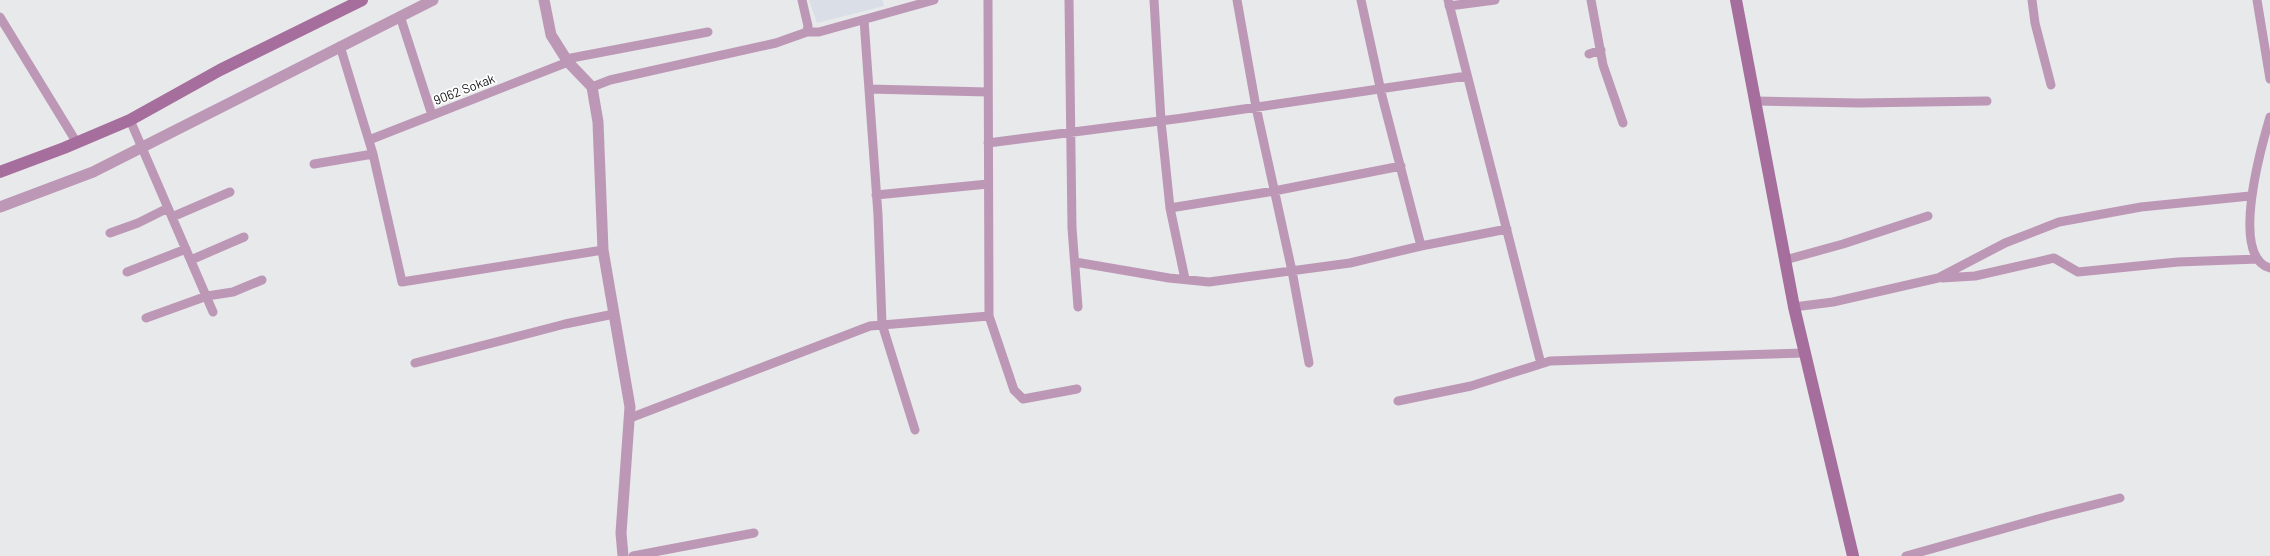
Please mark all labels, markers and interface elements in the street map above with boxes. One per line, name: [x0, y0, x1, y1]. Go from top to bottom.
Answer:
street label: 9062 Sokak: [431, 70, 497, 108]

